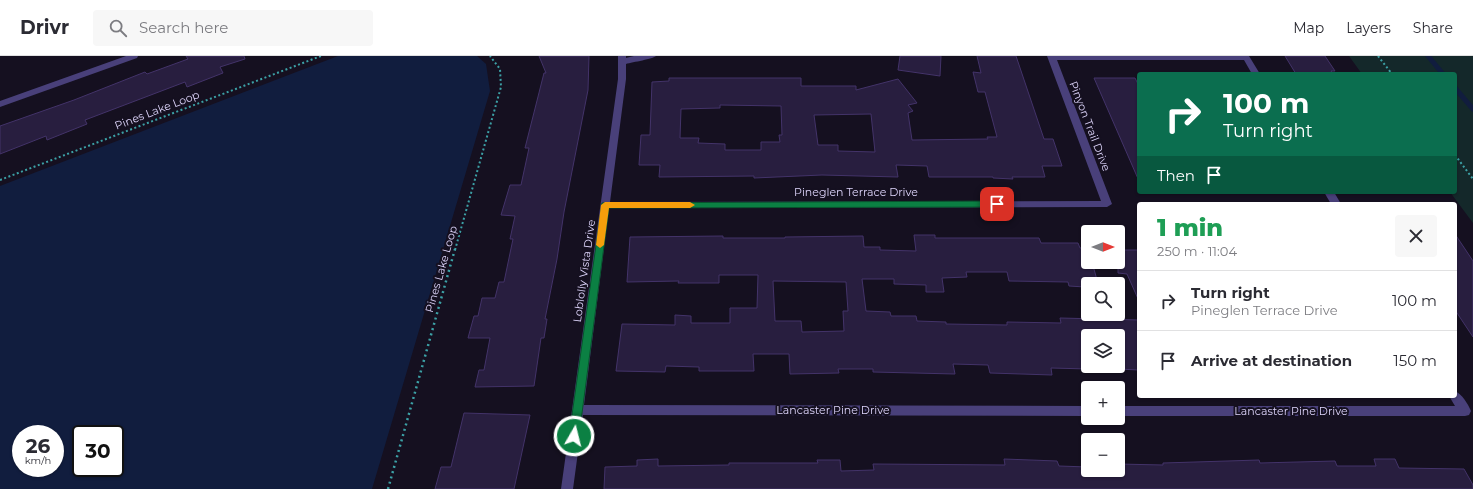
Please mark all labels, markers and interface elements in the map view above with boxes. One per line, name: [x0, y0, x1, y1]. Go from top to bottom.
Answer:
search box: [93, 10, 373, 46]
text: Drivr: [20, 16, 69, 39]
icon: search: [107, 17, 129, 39]
text: Search here: [139, 18, 228, 37]
text: Map: [1293, 19, 1324, 37]
text: Layers: [1346, 19, 1391, 37]
text: Share: [1413, 19, 1453, 37]
street label: Pinyon Trail Drive: [1066, 79, 1114, 173]
text: 100 m: [1223, 86, 1309, 120]
street label: Pines Lake Loop: [113, 87, 201, 133]
icon: right: [1157, 88, 1209, 140]
text: Turn right: [1223, 120, 1313, 142]
icon: arrive: [1203, 164, 1225, 186]
text: Then: [1157, 166, 1195, 185]
street label: Pineglen Terrace Drive: [794, 185, 918, 199]
pin: [980, 187, 1014, 221]
icon: arrive: [986, 193, 1008, 215]
text: 1 min: [1157, 213, 1223, 242]
button: close: [1395, 215, 1437, 257]
street label: Loblolly Vista Drive: [570, 218, 598, 323]
street label: Pines Lake Loop: [422, 224, 460, 314]
north arrow: [1081, 225, 1125, 269]
map controls: [1081, 225, 1125, 477]
text: 250 m · 11:04: [1157, 243, 1237, 259]
button: search: [1081, 277, 1125, 321]
text: Turn right: [1191, 283, 1270, 302]
icon: right: [1157, 290, 1179, 312]
text: 100 m: [1392, 291, 1437, 310]
text: Pineglen Terrace Drive: [1191, 302, 1338, 318]
button: layers: [1081, 329, 1125, 373]
icon: arrive: [1157, 350, 1179, 372]
text: Arrive at destination: [1191, 351, 1352, 370]
text: 150 m: [1393, 351, 1437, 370]
button: +: [1081, 381, 1125, 425]
street label: Lancaster Pine Drive: [776, 403, 890, 417]
street label: Lancaster Pine Drive: [1234, 404, 1348, 418]
position arrow: [553, 415, 595, 457]
speed limit sign: 30: [72, 425, 124, 477]
button: −: [1081, 433, 1125, 477]
text: 26: [26, 434, 50, 458]
text: km/h: [25, 454, 51, 467]

